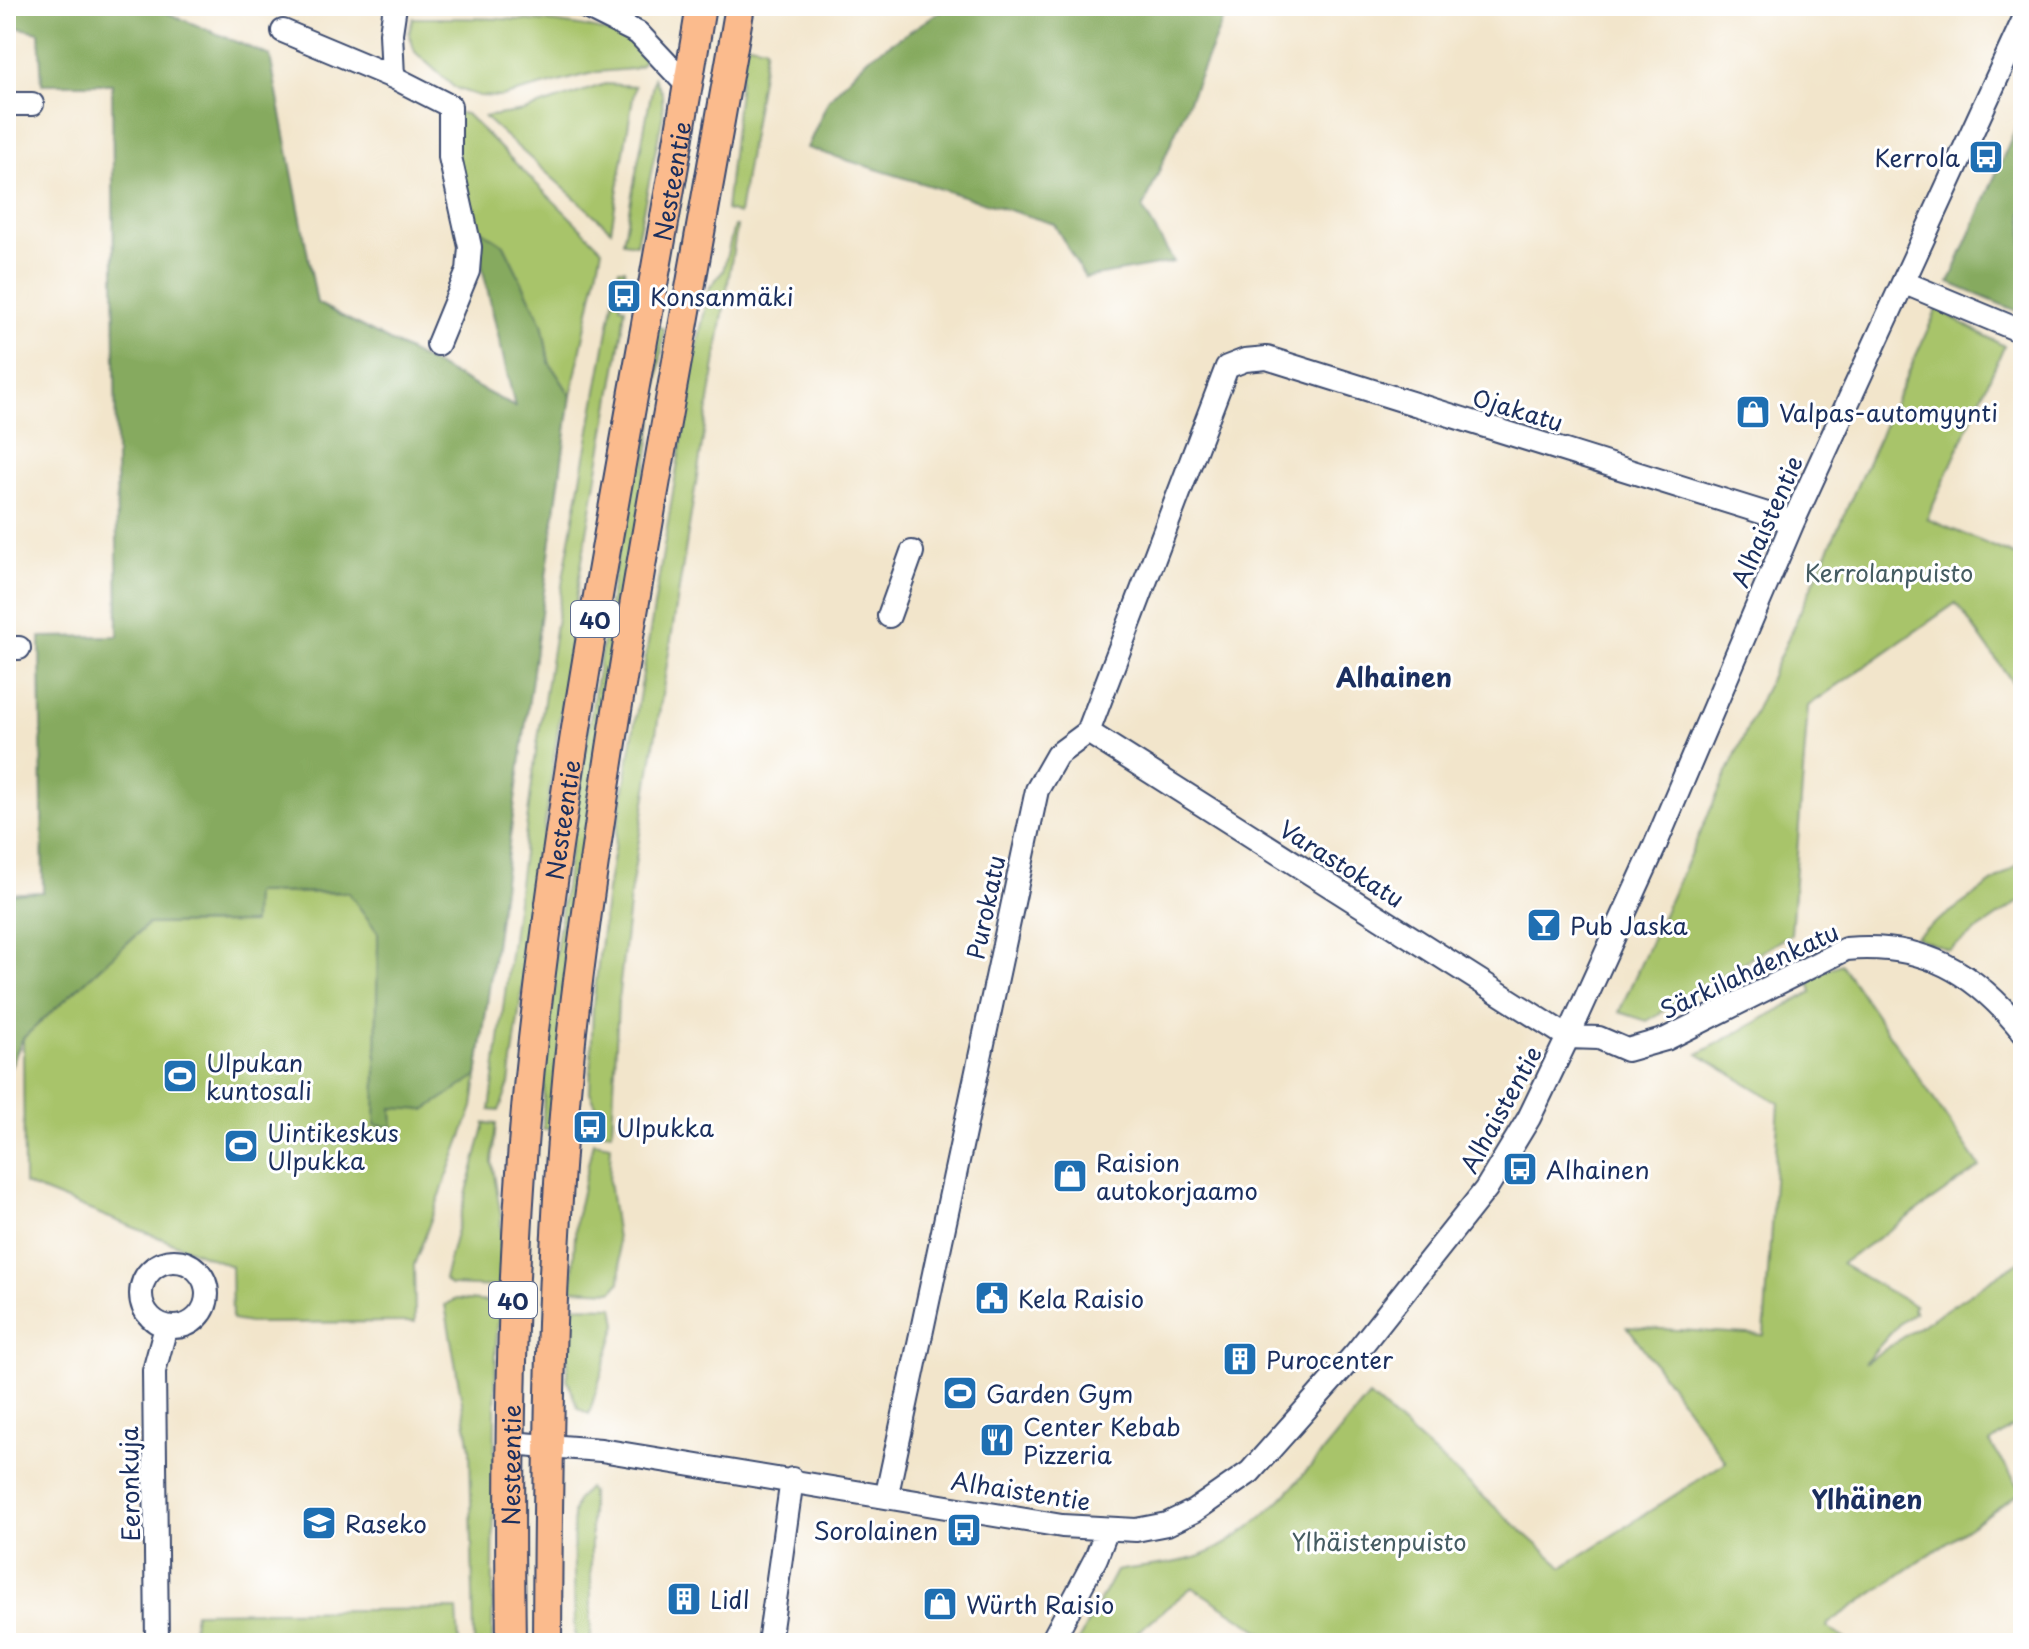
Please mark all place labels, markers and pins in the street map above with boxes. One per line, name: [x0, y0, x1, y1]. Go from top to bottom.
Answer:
bus stop icon: Kerrola: [1967, 138, 2005, 176]
place label: Kerrola: [1874, 139, 1960, 175]
bus stop icon: Konsanmäki: [605, 277, 643, 315]
place label: Konsanmäki: [650, 278, 794, 314]
shop icon: Valpas-automyynti: [1734, 393, 1772, 431]
place label: Valpas-automyynti: [1779, 394, 1998, 430]
bar icon: Pub Jaska: [1525, 906, 1563, 944]
place label: Pub Jaska: [1570, 907, 1688, 943]
place label: Ulpukan kuntosali: [206, 1044, 312, 1108]
sports icon: Ulpukan kuntosali: [161, 1057, 199, 1095]
bus stop icon: Ulpukka: [571, 1108, 609, 1146]
place label: Ulpukka: [616, 1109, 714, 1145]
place label: Uintikeskus Ulpukka: [267, 1114, 399, 1178]
sports icon: Uintikeskus Ulpukka: [222, 1127, 260, 1165]
place label: Raision autokorjaamo: [1096, 1144, 1258, 1208]
bus stop icon: Alhainen: [1501, 1150, 1539, 1188]
place label: Alhainen: [1546, 1151, 1650, 1187]
shop icon: Raision autokorjaamo: [1051, 1157, 1089, 1195]
public building icon: Kela Raisio: [973, 1279, 1011, 1317]
place label: Kela Raisio: [1018, 1280, 1144, 1316]
building icon: Purocenter: [1221, 1340, 1259, 1378]
place label: Purocenter: [1266, 1341, 1394, 1377]
sports icon: Garden Gym: [941, 1374, 979, 1412]
place label: Garden Gym: [986, 1375, 1133, 1411]
place label: Center Kebab Pizzeria: [1023, 1408, 1181, 1472]
restaurant icon: Center Kebab Pizzeria: [978, 1421, 1016, 1459]
school or university icon: Raseko: [300, 1504, 338, 1542]
place label: Raseko: [345, 1505, 427, 1541]
bus stop icon: Sorolainen: [945, 1511, 983, 1549]
place label: Sorolainen: [814, 1512, 938, 1548]
building icon: Lidl: [665, 1580, 703, 1618]
place label: Lidl: [710, 1581, 750, 1617]
shop icon: Würth Raisio: [921, 1585, 959, 1623]
place label: Würth Raisio: [966, 1586, 1114, 1622]

